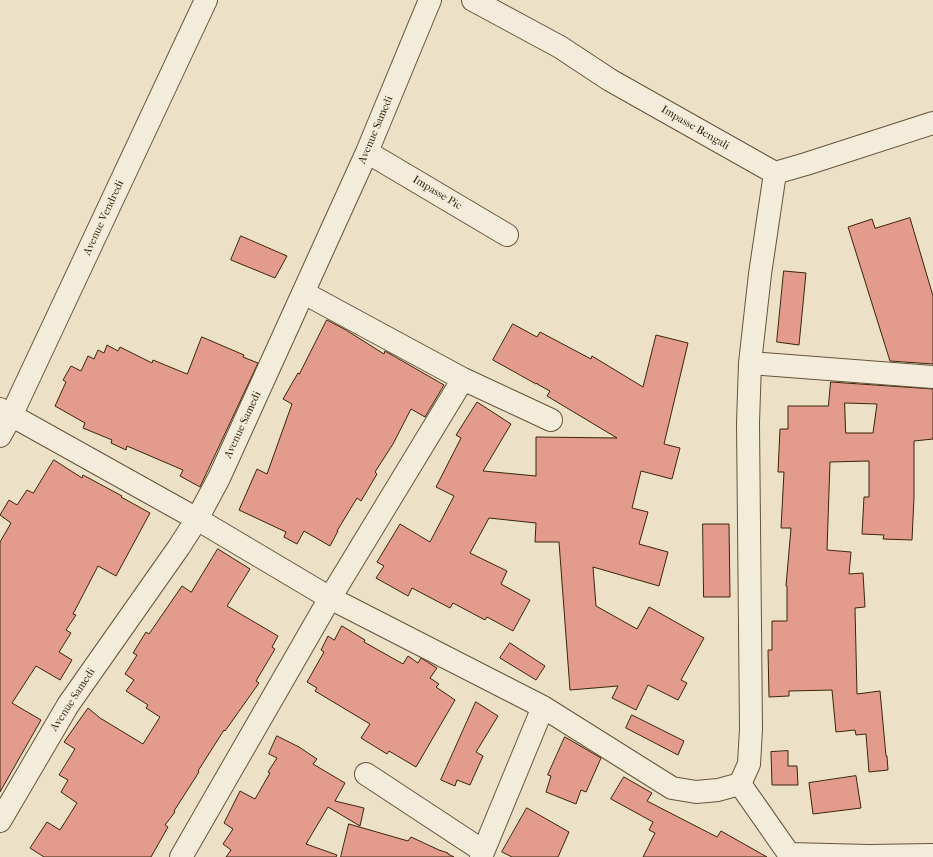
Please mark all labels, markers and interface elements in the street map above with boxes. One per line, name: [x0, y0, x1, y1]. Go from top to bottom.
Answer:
street label: Avenue Samedi: [356, 94, 396, 166]
street label: Impasse Bengali: [659, 103, 731, 153]
street label: Impasse Pic: [410, 173, 464, 213]
street label: Avenue Vendredi: [81, 178, 127, 258]
street label: Avenue Samedi: [222, 389, 264, 461]
street label: Avenue Samedi: [48, 666, 98, 734]

